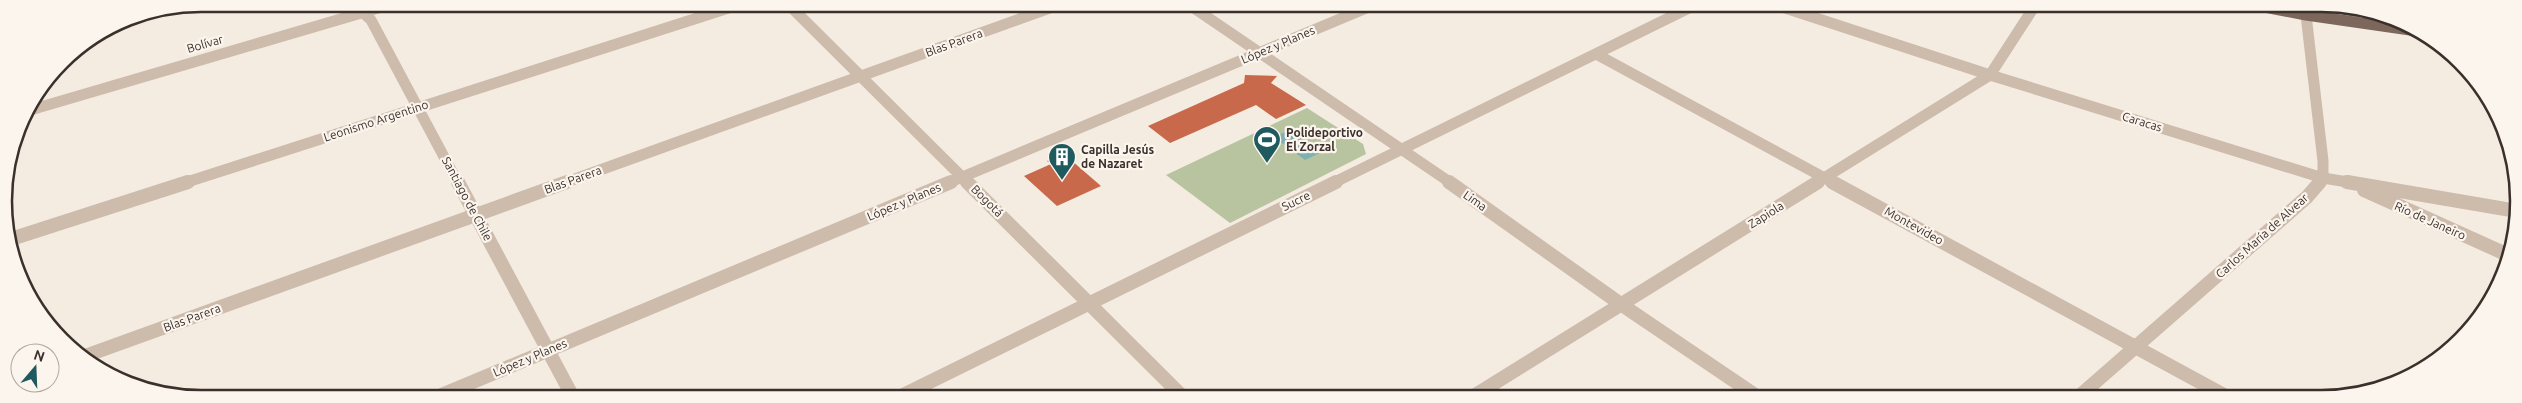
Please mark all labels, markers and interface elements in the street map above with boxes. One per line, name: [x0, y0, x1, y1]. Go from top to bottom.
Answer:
street label: López y Planes: [1239, 23, 1317, 66]
street label: Blas Parera: [923, 26, 984, 59]
street label: Bolívar: [185, 32, 225, 55]
street label: Leonismo Argentino: [322, 97, 430, 144]
street label: Caracas: [2121, 109, 2164, 134]
sports icon: Polideportivo El Zorzal: [1252, 125, 1282, 164]
place label: Polideportivo El Zorzal: [1286, 126, 1363, 153]
building icon: Capilla Jesús de Nazaret: [1047, 142, 1077, 181]
place label: Capilla Jesús de Nazaret: [1081, 143, 1154, 170]
street label: Santiago de Chile: [440, 155, 495, 243]
street label: Blas Parera: [542, 163, 603, 196]
street label: López y Planes: [865, 180, 943, 223]
street label: Bogotá: [969, 182, 1006, 219]
street label: Sucre: [1279, 188, 1312, 213]
street label: Lima: [1461, 188, 1489, 213]
street label: Carlos María de Alvear: [2213, 190, 2311, 281]
street label: Zapiola: [1746, 199, 1786, 230]
street label: Río de Janeiro: [2393, 199, 2468, 242]
street label: Montevideo: [1883, 204, 1946, 247]
street label: Blas Parera: [161, 301, 222, 334]
street label: López y Planes: [491, 336, 569, 379]
north arrow: [10, 343, 60, 393]
text: N: [32, 346, 47, 365]

